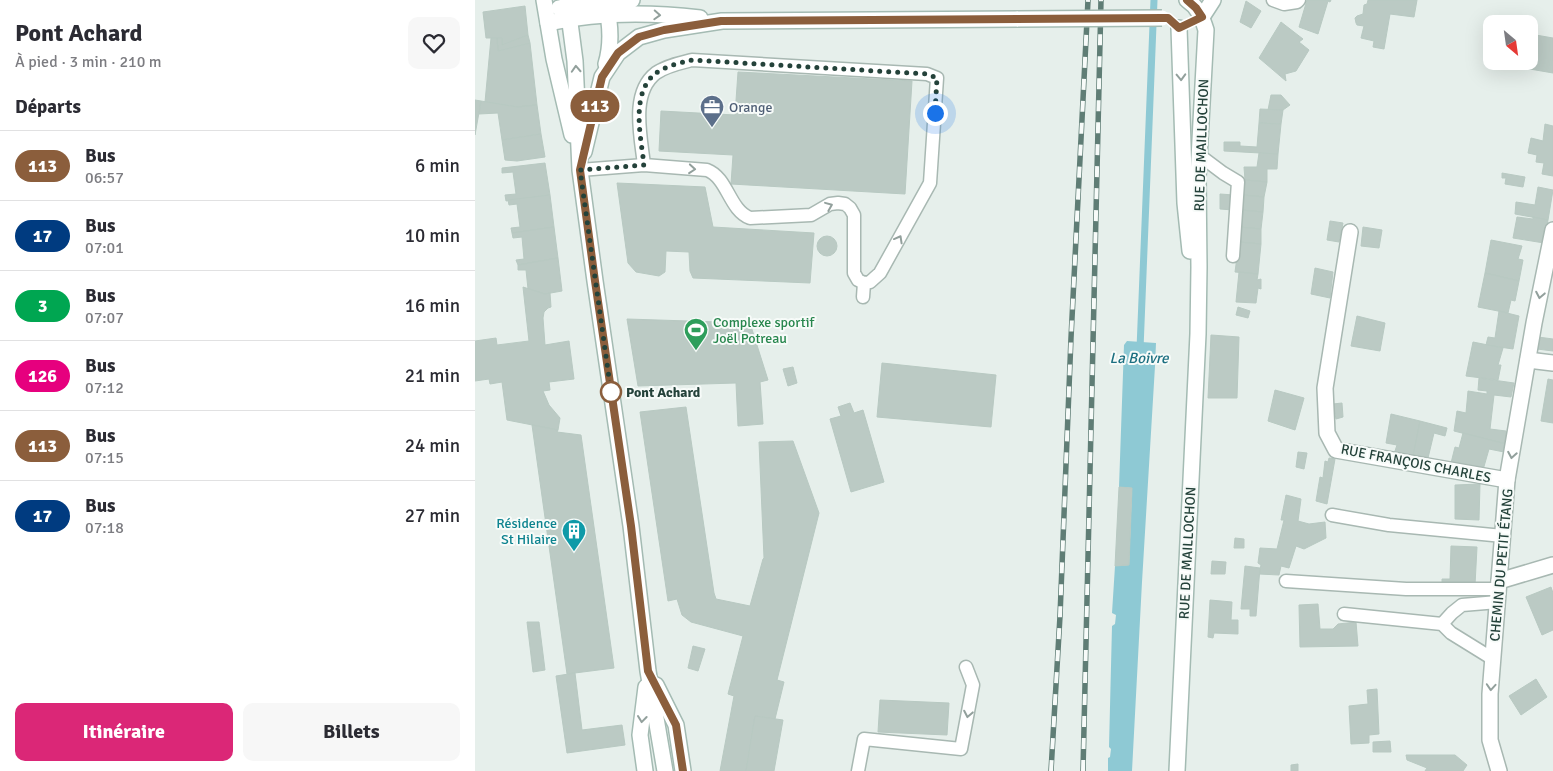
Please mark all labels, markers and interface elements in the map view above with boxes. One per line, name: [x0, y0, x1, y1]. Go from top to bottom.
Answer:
one-way arrow: [653, 9, 661, 20]
north arrow: [1483, 15, 1537, 70]
map controls: [1483, 15, 1538, 70]
button: heart: [408, 17, 460, 69]
text: Pont Achard: [15, 18, 142, 48]
text: À pied · 3 min · 210 m: [15, 52, 162, 72]
one-way arrow: [570, 65, 581, 73]
one-way arrow: [1176, 73, 1186, 81]
street label: RUE DE MAILLOCHON: [1191, 78, 1212, 212]
line badge: 113: [566, 90, 624, 122]
office icon: Orange: [699, 94, 725, 128]
text: Départs: [15, 95, 81, 119]
text: 113: [580, 95, 610, 117]
place label: Orange: [729, 99, 772, 116]
your location: [923, 101, 948, 126]
text: Bus: [85, 144, 116, 168]
text: 6 min: [415, 154, 460, 178]
text: 113: [28, 155, 57, 177]
one-way arrow: [689, 163, 697, 174]
text: 06:57: [85, 168, 124, 188]
one-way arrow: [824, 202, 833, 213]
text: Bus: [85, 214, 116, 238]
text: 10 min: [405, 224, 460, 248]
text: 17: [33, 225, 52, 247]
one-way arrow: [893, 236, 903, 245]
text: 07:01: [85, 238, 124, 258]
text: Bus: [85, 284, 116, 308]
one-way arrow: [1535, 291, 1545, 300]
text: 16 min: [405, 294, 460, 318]
text: 3: [38, 295, 47, 317]
text: 07:07: [85, 308, 124, 328]
place label: Complexe sportif Joël Potreau: [713, 314, 815, 347]
sports icon: Complexe sportif Joël Potreau: [683, 317, 709, 351]
water label: La Boivre: [1110, 349, 1170, 367]
text: Bus: [85, 354, 116, 378]
text: 21 min: [405, 364, 460, 388]
text: 126: [28, 365, 57, 387]
text: 07:12: [85, 378, 124, 398]
marker: Pont Achard: [600, 381, 622, 403]
place label: Pont Achard: [626, 384, 701, 401]
text: Bus: [85, 424, 116, 448]
text: 24 min: [405, 434, 460, 458]
text: 113: [28, 435, 57, 457]
street label: RUE FRANÇOIS CHARLES: [1339, 441, 1493, 486]
text: 07:15: [85, 448, 124, 468]
one-way arrow: [1507, 451, 1517, 460]
street label: RUE DE MAILLOCHON: [1176, 486, 1199, 620]
street label: CHEMIN DU PETIT ÉTANG: [1486, 488, 1517, 642]
text: Bus: [85, 494, 116, 518]
text: 27 min: [405, 504, 460, 528]
text: 17: [33, 505, 52, 527]
place label: Résidence St Hilaire: [496, 515, 557, 548]
text: 07:18: [85, 518, 124, 538]
building icon: Résidence St Hilaire: [561, 518, 587, 552]
one-way arrow: [1486, 683, 1497, 691]
button: Itinéraire: [15, 703, 233, 761]
button: Billets: [243, 703, 460, 761]
one-way arrow: [963, 710, 974, 719]
one-way arrow: [637, 715, 648, 723]

